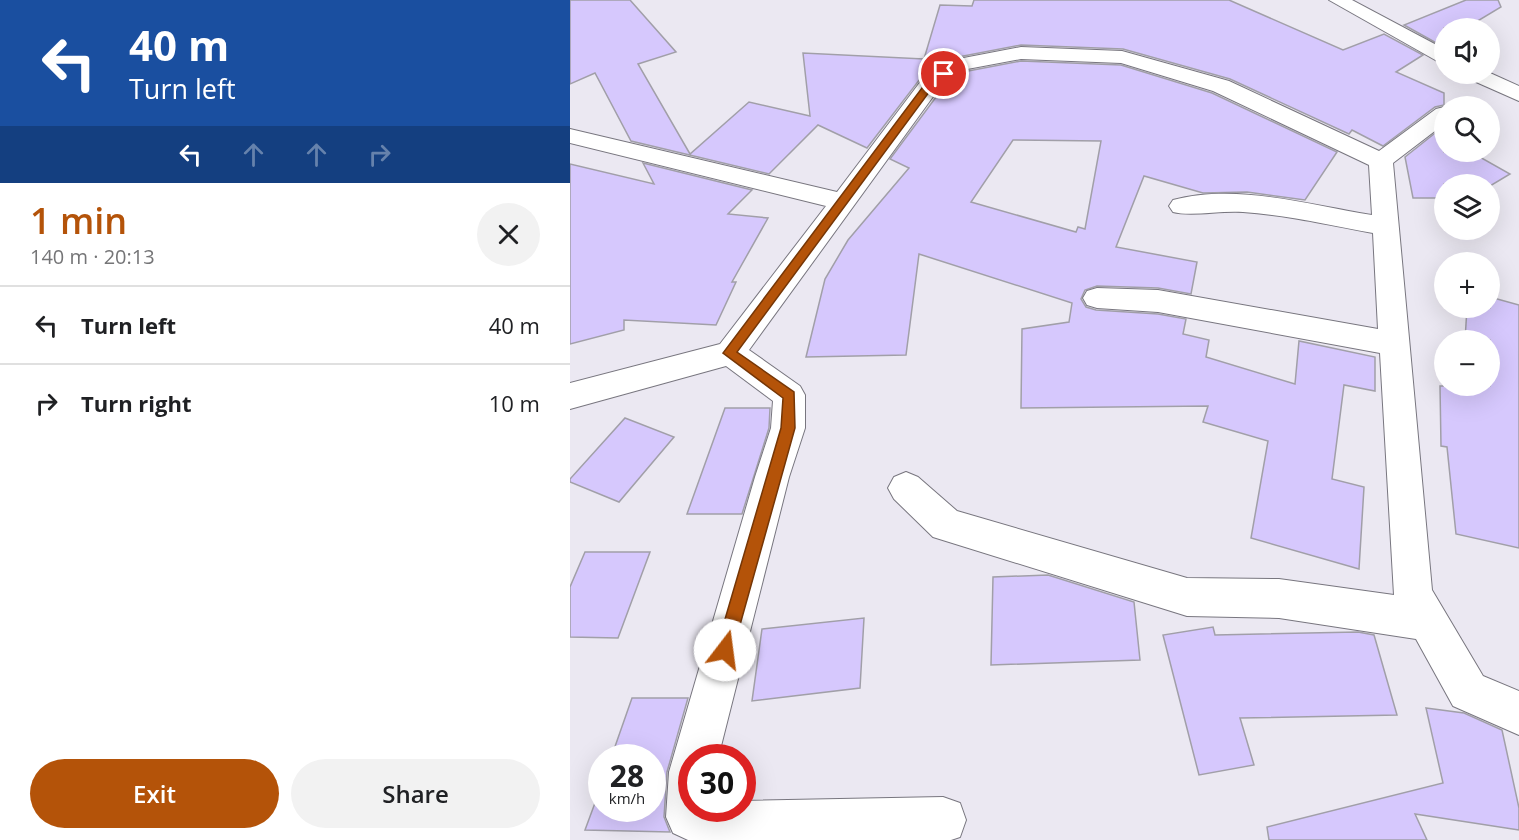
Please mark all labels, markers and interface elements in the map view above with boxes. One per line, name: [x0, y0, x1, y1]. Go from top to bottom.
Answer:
text: 40 m: [129, 16, 229, 73]
map controls: [1434, 18, 1500, 396]
button: sound: [1434, 18, 1500, 84]
icon: left: [30, 24, 108, 102]
pin: [918, 48, 969, 99]
icon: arrive: [927, 57, 960, 90]
text: Turn left: [129, 70, 236, 107]
button: search: [1434, 96, 1500, 162]
icon: left: [174, 138, 207, 171]
icon: ahead: [237, 138, 270, 171]
icon: ahead: [300, 138, 333, 171]
icon: right: [363, 138, 396, 171]
button: layers: [1434, 174, 1500, 240]
text: 1 min: [30, 196, 127, 245]
button: close: [477, 203, 540, 266]
text: 140 m · 20:13: [30, 243, 155, 270]
button: +: [1434, 252, 1500, 318]
icon: left: [30, 309, 63, 342]
text: Turn left: [81, 310, 176, 340]
text: 40 m: [489, 310, 540, 340]
button: −: [1434, 330, 1500, 396]
icon: right: [30, 387, 63, 420]
text: Turn right: [81, 388, 192, 418]
text: 10 m: [489, 388, 540, 418]
position arrow: [693, 618, 757, 682]
speed limit sign: 30: [678, 744, 756, 822]
text: 28: [610, 755, 644, 796]
button: Exit: [30, 759, 279, 828]
button: Share: [291, 759, 540, 828]
text: km/h: [609, 788, 645, 808]

